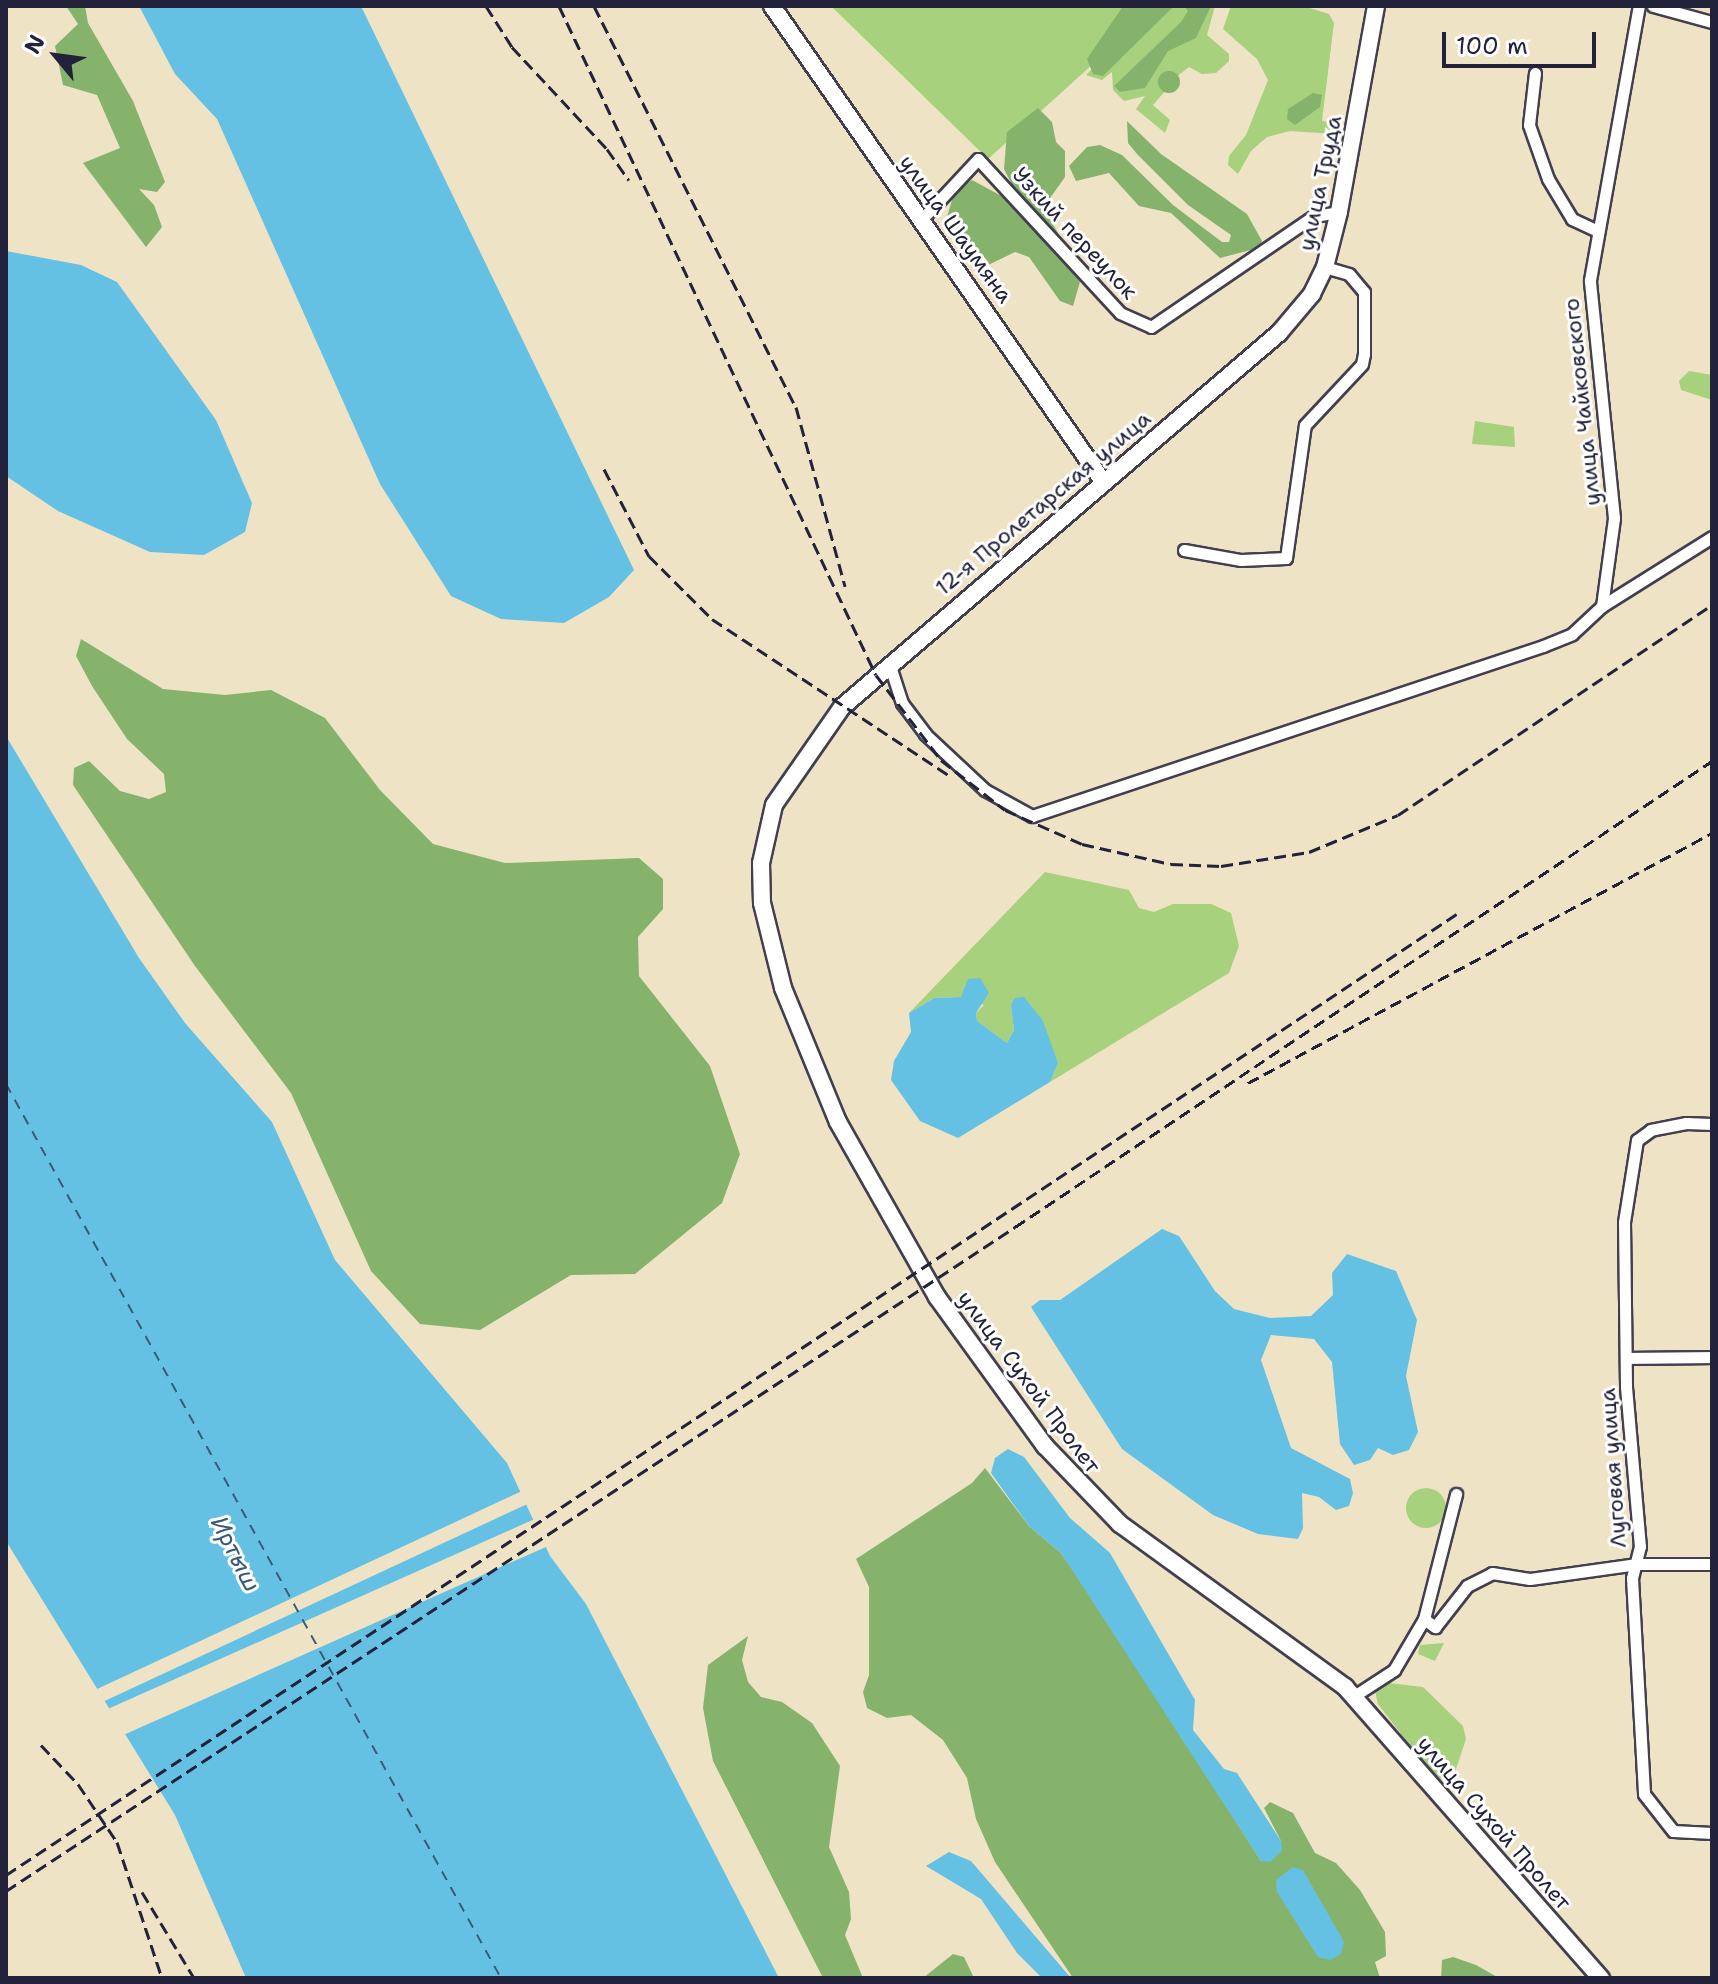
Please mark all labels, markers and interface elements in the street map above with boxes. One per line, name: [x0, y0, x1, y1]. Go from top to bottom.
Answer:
north arrow: [16, 16, 96, 96]
scale bar: [1446, 16, 1600, 66]
text: N: [18, 29, 51, 59]
text: 100 m: [1456, 30, 1528, 62]
street label: улица Труда: [1293, 113, 1347, 253]
street label: улица Шаумяна: [894, 150, 1018, 308]
street label: Узкий переулок: [1007, 162, 1143, 304]
street label: улица Чайковского: [1558, 297, 1606, 507]
street label: 12-я Пролетарская улица: [930, 405, 1156, 601]
street label: улица Сухой Пролет: [952, 1286, 1106, 1478]
street label: Луговая улица: [1594, 1387, 1632, 1549]
water label: Иртыш: [204, 1511, 266, 1597]
street label: улица Сухой Пролет: [1411, 1731, 1577, 1915]

